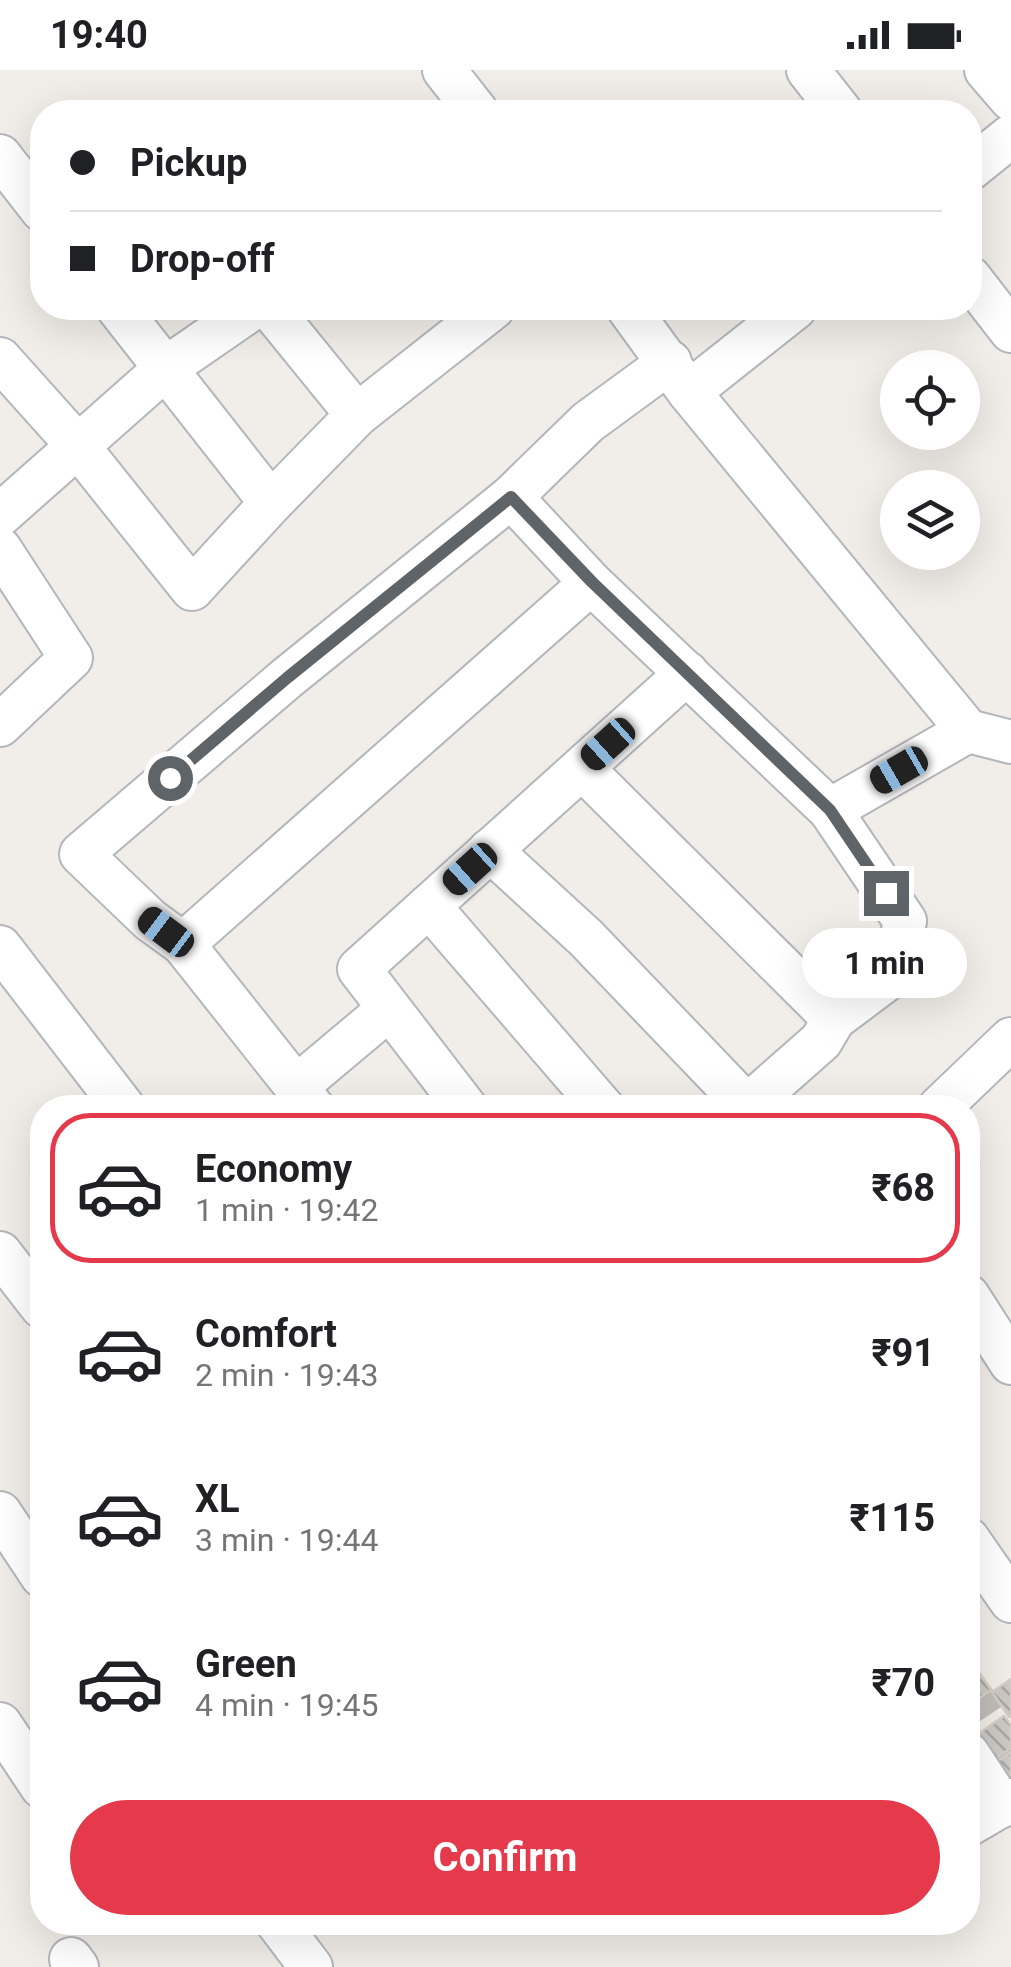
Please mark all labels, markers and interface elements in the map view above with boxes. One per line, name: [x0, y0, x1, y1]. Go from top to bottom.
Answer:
text: 19:40: [50, 13, 148, 57]
text: Pickup: [130, 141, 247, 185]
text: Drop-off: [130, 237, 275, 281]
map controls: [880, 350, 980, 570]
button: locate: [880, 350, 980, 450]
button: layers: [880, 470, 980, 570]
car: [576, 713, 640, 775]
car: [866, 742, 932, 798]
route start: [148, 756, 193, 801]
car: [438, 838, 502, 900]
route end: [864, 871, 909, 916]
car: [133, 902, 199, 962]
callout: 1 min: [804, 928, 968, 998]
text: 1 min: [844, 944, 925, 982]
icon: car: [75, 1143, 165, 1233]
text: Economy: [195, 1147, 352, 1191]
text: ₹68: [871, 1166, 935, 1210]
text: 1 min · 19:42: [195, 1191, 378, 1229]
icon: car: [75, 1308, 165, 1398]
text: Comfort: [195, 1312, 337, 1356]
text: ₹91: [871, 1331, 935, 1375]
text: 2 min · 19:43: [195, 1356, 378, 1394]
icon: car: [75, 1473, 165, 1563]
text: XL: [195, 1477, 240, 1521]
text: ₹115: [850, 1496, 935, 1540]
text: 3 min · 19:44: [195, 1521, 378, 1559]
icon: car: [75, 1638, 165, 1728]
text: Green: [195, 1642, 297, 1686]
text: ₹70: [871, 1661, 935, 1705]
text: 4 min · 19:45: [195, 1686, 378, 1724]
button: Confirm: [70, 1800, 940, 1915]

